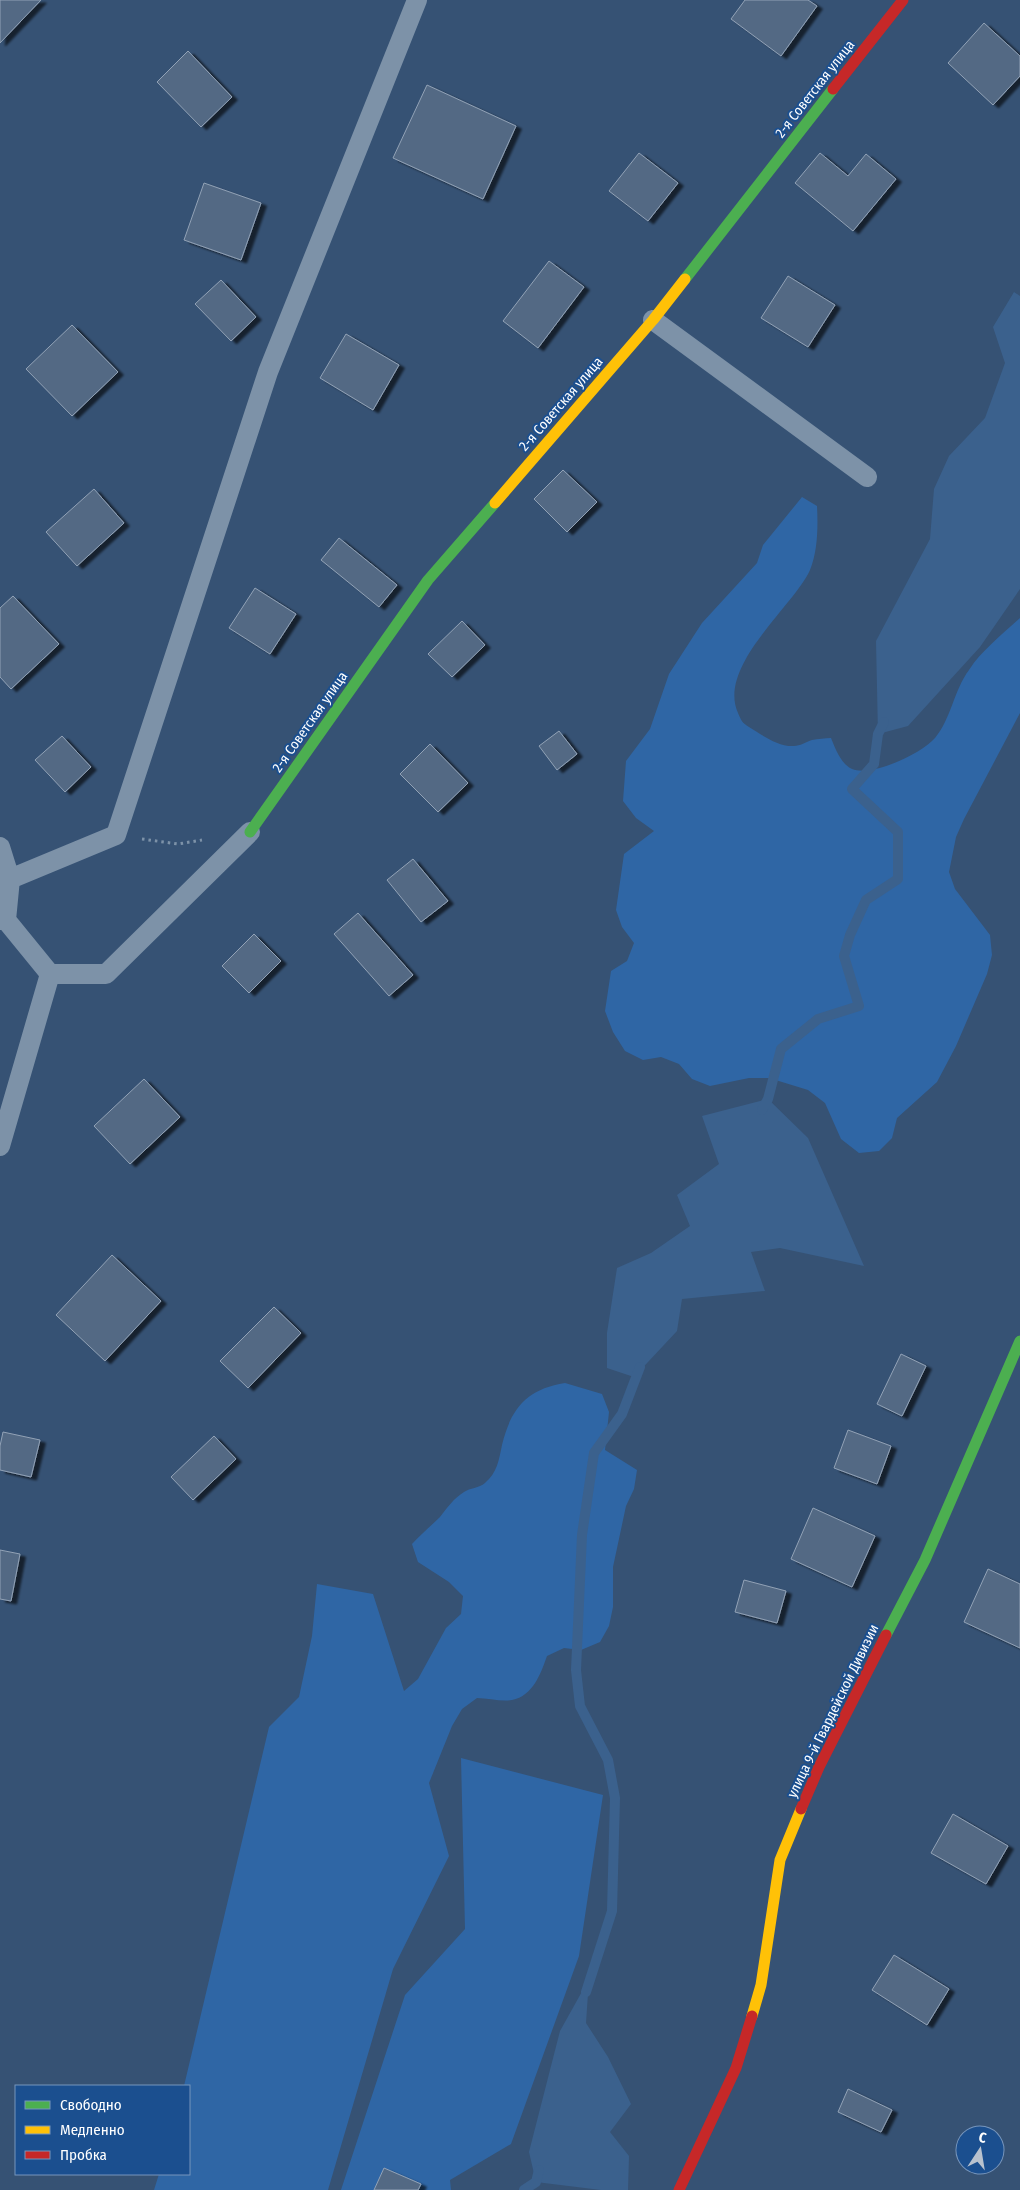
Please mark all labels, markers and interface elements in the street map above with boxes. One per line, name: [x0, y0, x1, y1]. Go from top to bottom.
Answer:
street label: 2-я Советская улица: [772, 37, 858, 141]
street label: 2-я Советская улица: [516, 353, 607, 454]
street label: 2-я Советская улица: [269, 668, 351, 776]
street label: улица 9-й Гвардейской Дивизии: [784, 1622, 882, 1800]
legend: [15, 2085, 190, 2175]
text: Свободно: [60, 2096, 122, 2114]
text: Медленно: [60, 2121, 125, 2139]
north arrow: [955, 2125, 1005, 2175]
text: С: [977, 2129, 989, 2147]
text: Пробка: [60, 2146, 107, 2164]

